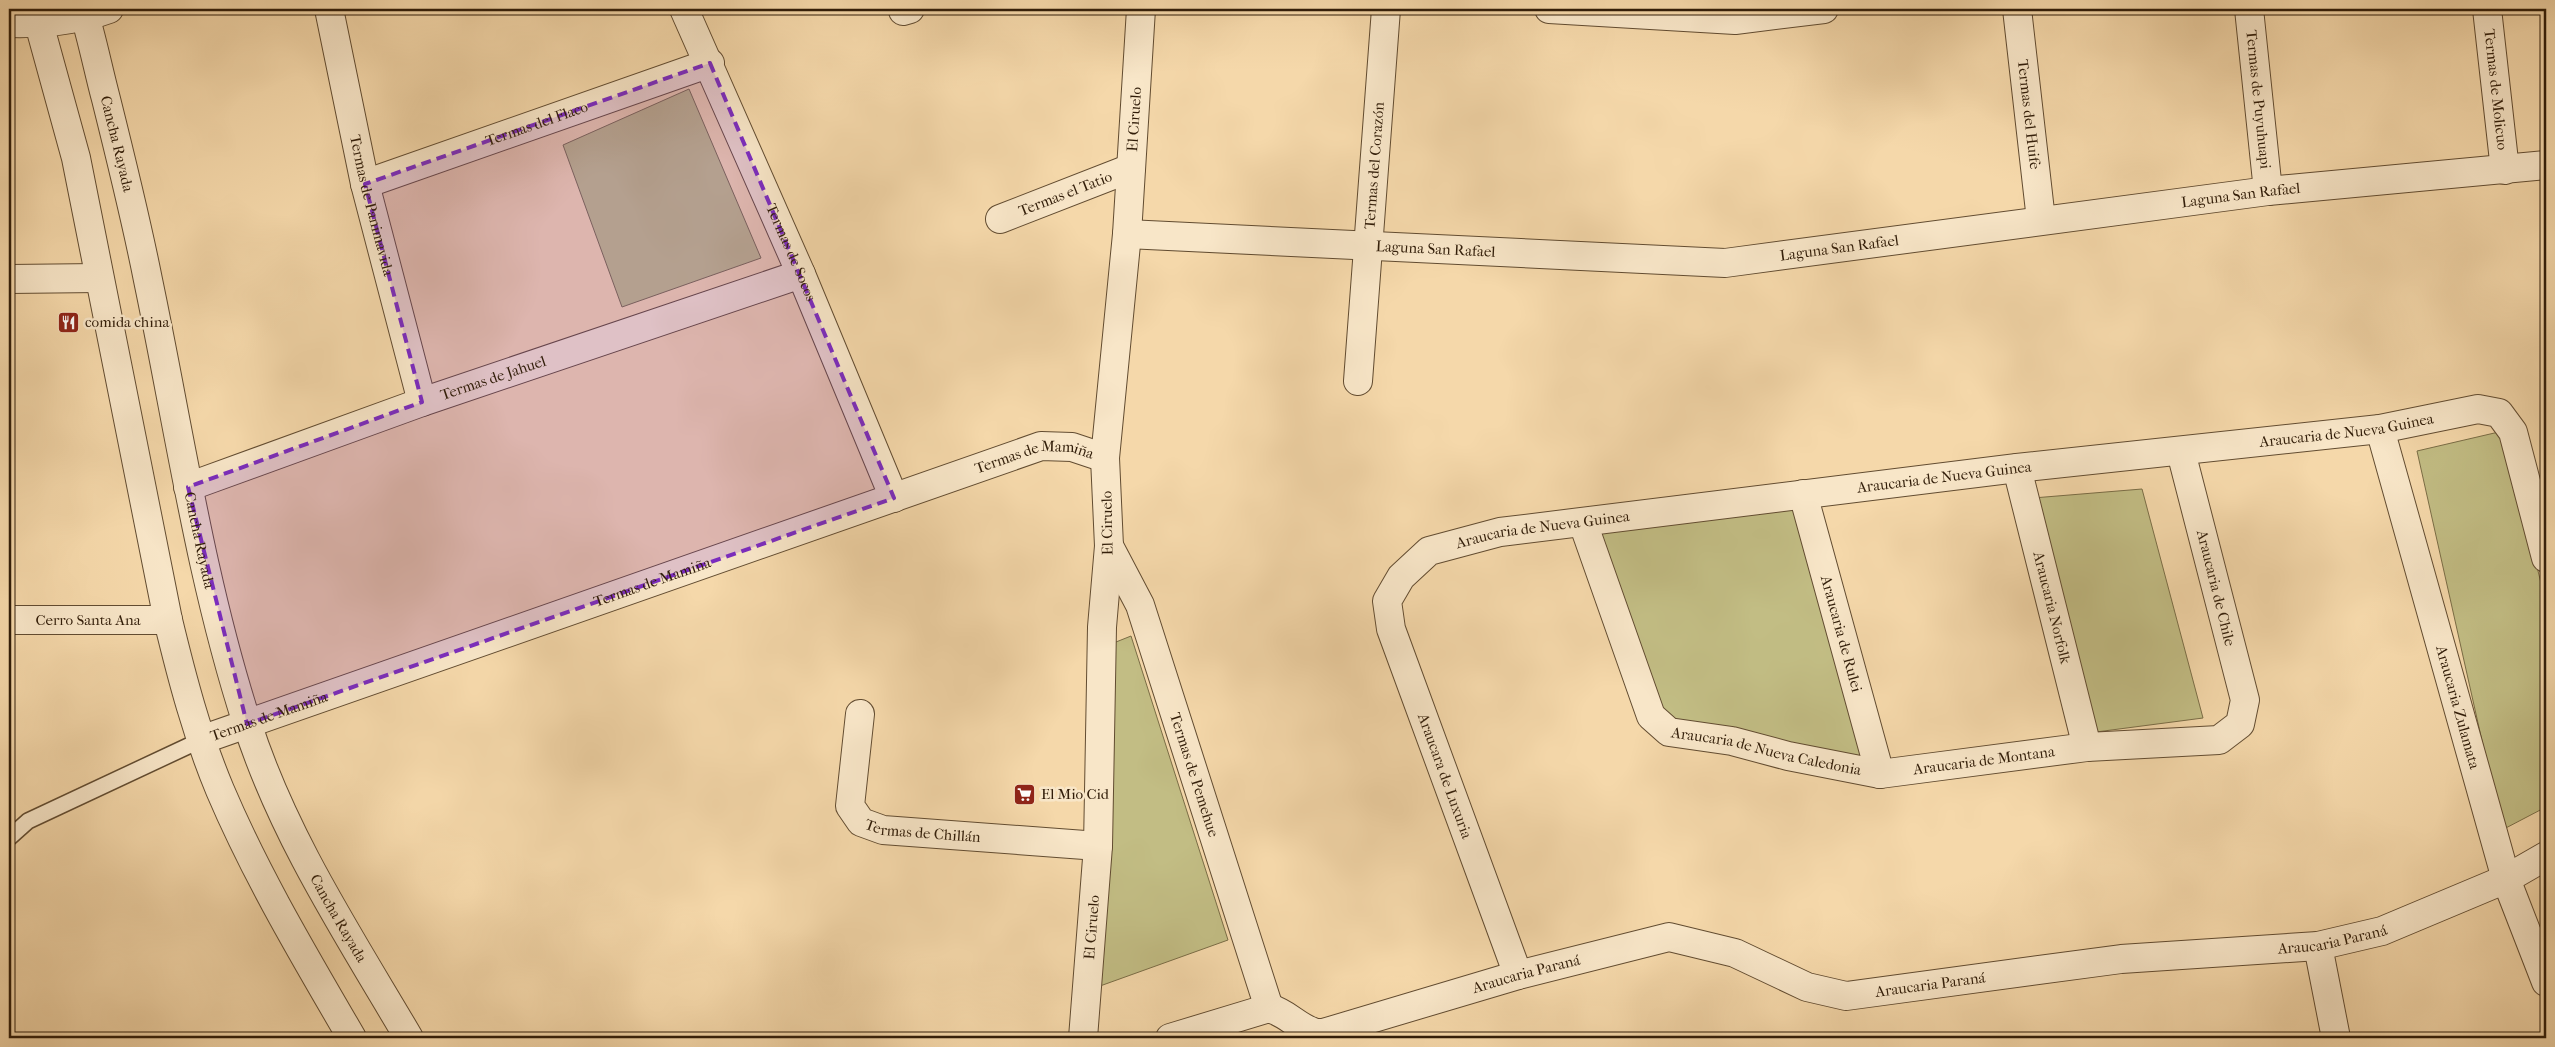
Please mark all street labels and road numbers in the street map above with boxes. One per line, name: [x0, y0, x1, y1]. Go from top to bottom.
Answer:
street label: Termas de Molicuo: [2480, 28, 2512, 151]
street label: Termas de Puyuhuapi: [2242, 29, 2275, 170]
street label: Termas del Huife: [2014, 58, 2044, 171]
street label: El Ciruelo: [1123, 86, 1145, 152]
street label: Cancha Rayada: [96, 94, 138, 195]
street label: Termas del Flaco: [483, 97, 591, 150]
street label: Termas del Corazón: [1360, 101, 1388, 230]
street label: Termas de Panimavida: [346, 133, 398, 279]
street label: Termas el Tatio: [1016, 167, 1115, 220]
street label: Laguna San Rafael: [2180, 179, 2301, 211]
street label: Termas de Socos: [762, 201, 821, 304]
street label: Laguna San Rafael: [1779, 231, 1900, 265]
street label: Laguna San Rafael: [1375, 237, 1496, 261]
street label: Termas de Jahuel: [438, 352, 548, 404]
street label: Araucaria de Nueva Guinea: [2257, 409, 2436, 451]
street label: Termas de Mamiña: [972, 437, 1097, 477]
street label: Araucaria de Nueva Guinea: [1855, 457, 2033, 497]
street label: Cancha Rayada: [181, 490, 219, 591]
street label: El Ciruelo: [1097, 490, 1117, 556]
street label: Araucaria de Nueva Guinea: [1453, 507, 1632, 553]
street label: Araucaria de Chile: [2193, 527, 2239, 649]
street label: Araucaria Norfolk: [2029, 549, 2075, 666]
street label: Termas de Mamiña: [591, 553, 714, 611]
street label: Araucaria de Rulei: [1817, 573, 1866, 695]
street label: Cerro Santa Ana: [35, 611, 142, 629]
street label: Araucaria Zulamata: [2432, 643, 2484, 772]
street label: Termas de Mamiña: [208, 687, 331, 745]
street label: Termas de Pemehue: [1166, 710, 1223, 840]
street label: Araucara de Luxuria: [1414, 710, 1476, 842]
street label: Araucaria de Nueva Caledonia: [1669, 723, 1864, 779]
street label: Araucaria de Montana: [1911, 742, 2057, 779]
street label: Termas de Chillán: [862, 815, 982, 846]
street label: Cancha Rayada: [306, 871, 371, 966]
street label: El Ciruelo: [1080, 894, 1103, 960]
street label: Araucaria Paraná: [2276, 920, 2391, 958]
street label: Araucaria Paraná: [1469, 950, 1583, 997]
street label: Araucaria Paraná: [1873, 968, 1987, 1001]

